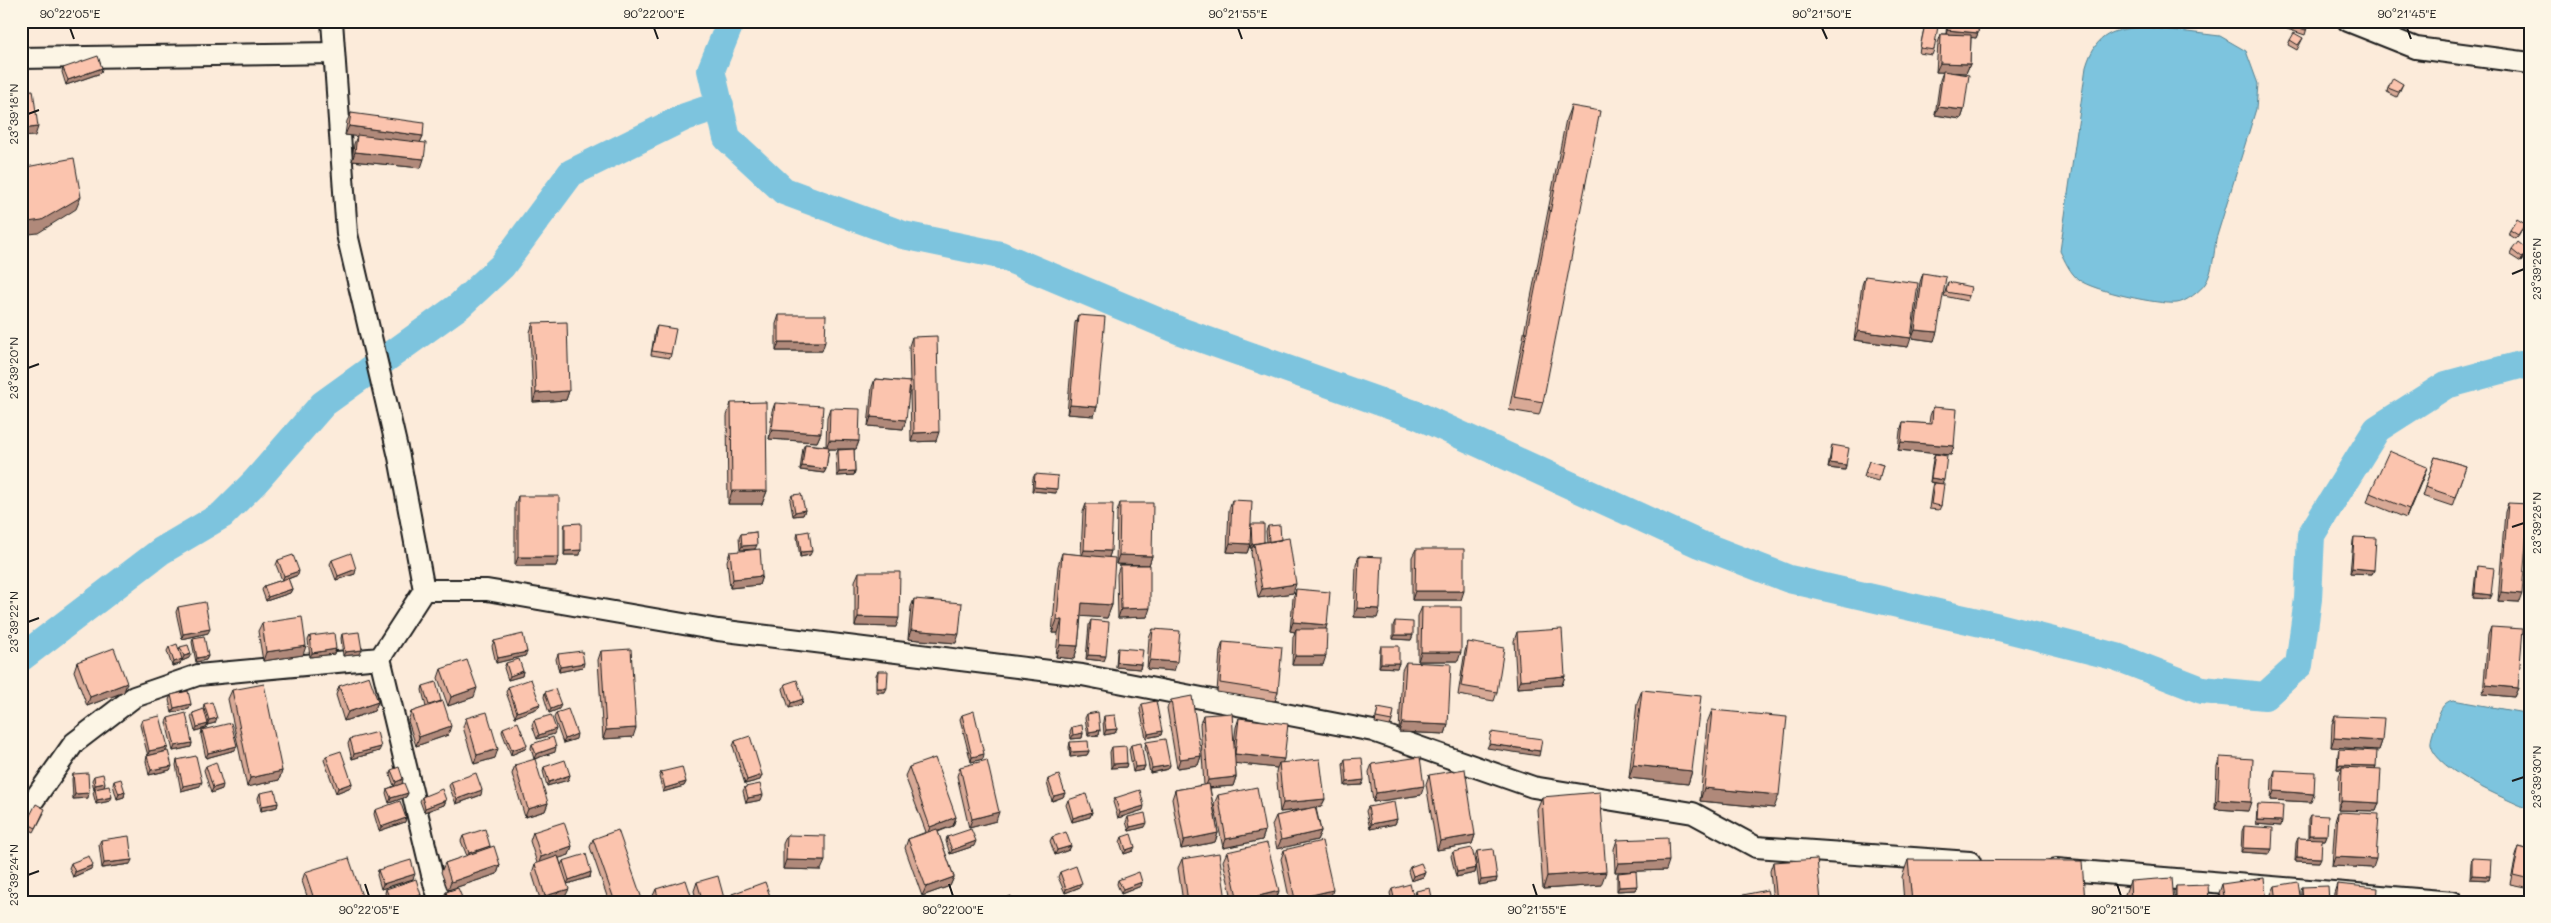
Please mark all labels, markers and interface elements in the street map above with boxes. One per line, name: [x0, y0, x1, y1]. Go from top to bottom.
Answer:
text: 90°22'05"E: [40, 5, 100, 21]
text: 90°22'00"E: [623, 5, 685, 21]
text: 90°21'55"E: [1209, 5, 1268, 21]
text: 90°21'50"E: [1792, 5, 1852, 21]
text: 90°21'45"E: [2378, 5, 2437, 21]
text: 23°39'18"N: [5, 84, 21, 144]
text: 23°39'26"N: [2528, 238, 2544, 300]
text: 23°39'20"N: [5, 337, 21, 399]
text: 23°39'28"N: [2528, 492, 2544, 554]
text: 23°39'22"N: [5, 591, 21, 653]
text: 23°39'30"N: [2528, 746, 2544, 808]
text: 23°39'24"N: [5, 844, 21, 906]
text: 90°22'05"E: [339, 901, 399, 917]
text: 90°22'00"E: [922, 901, 984, 917]
text: 90°21'55"E: [1508, 901, 1567, 917]
text: 90°21'50"E: [2091, 901, 2151, 917]

